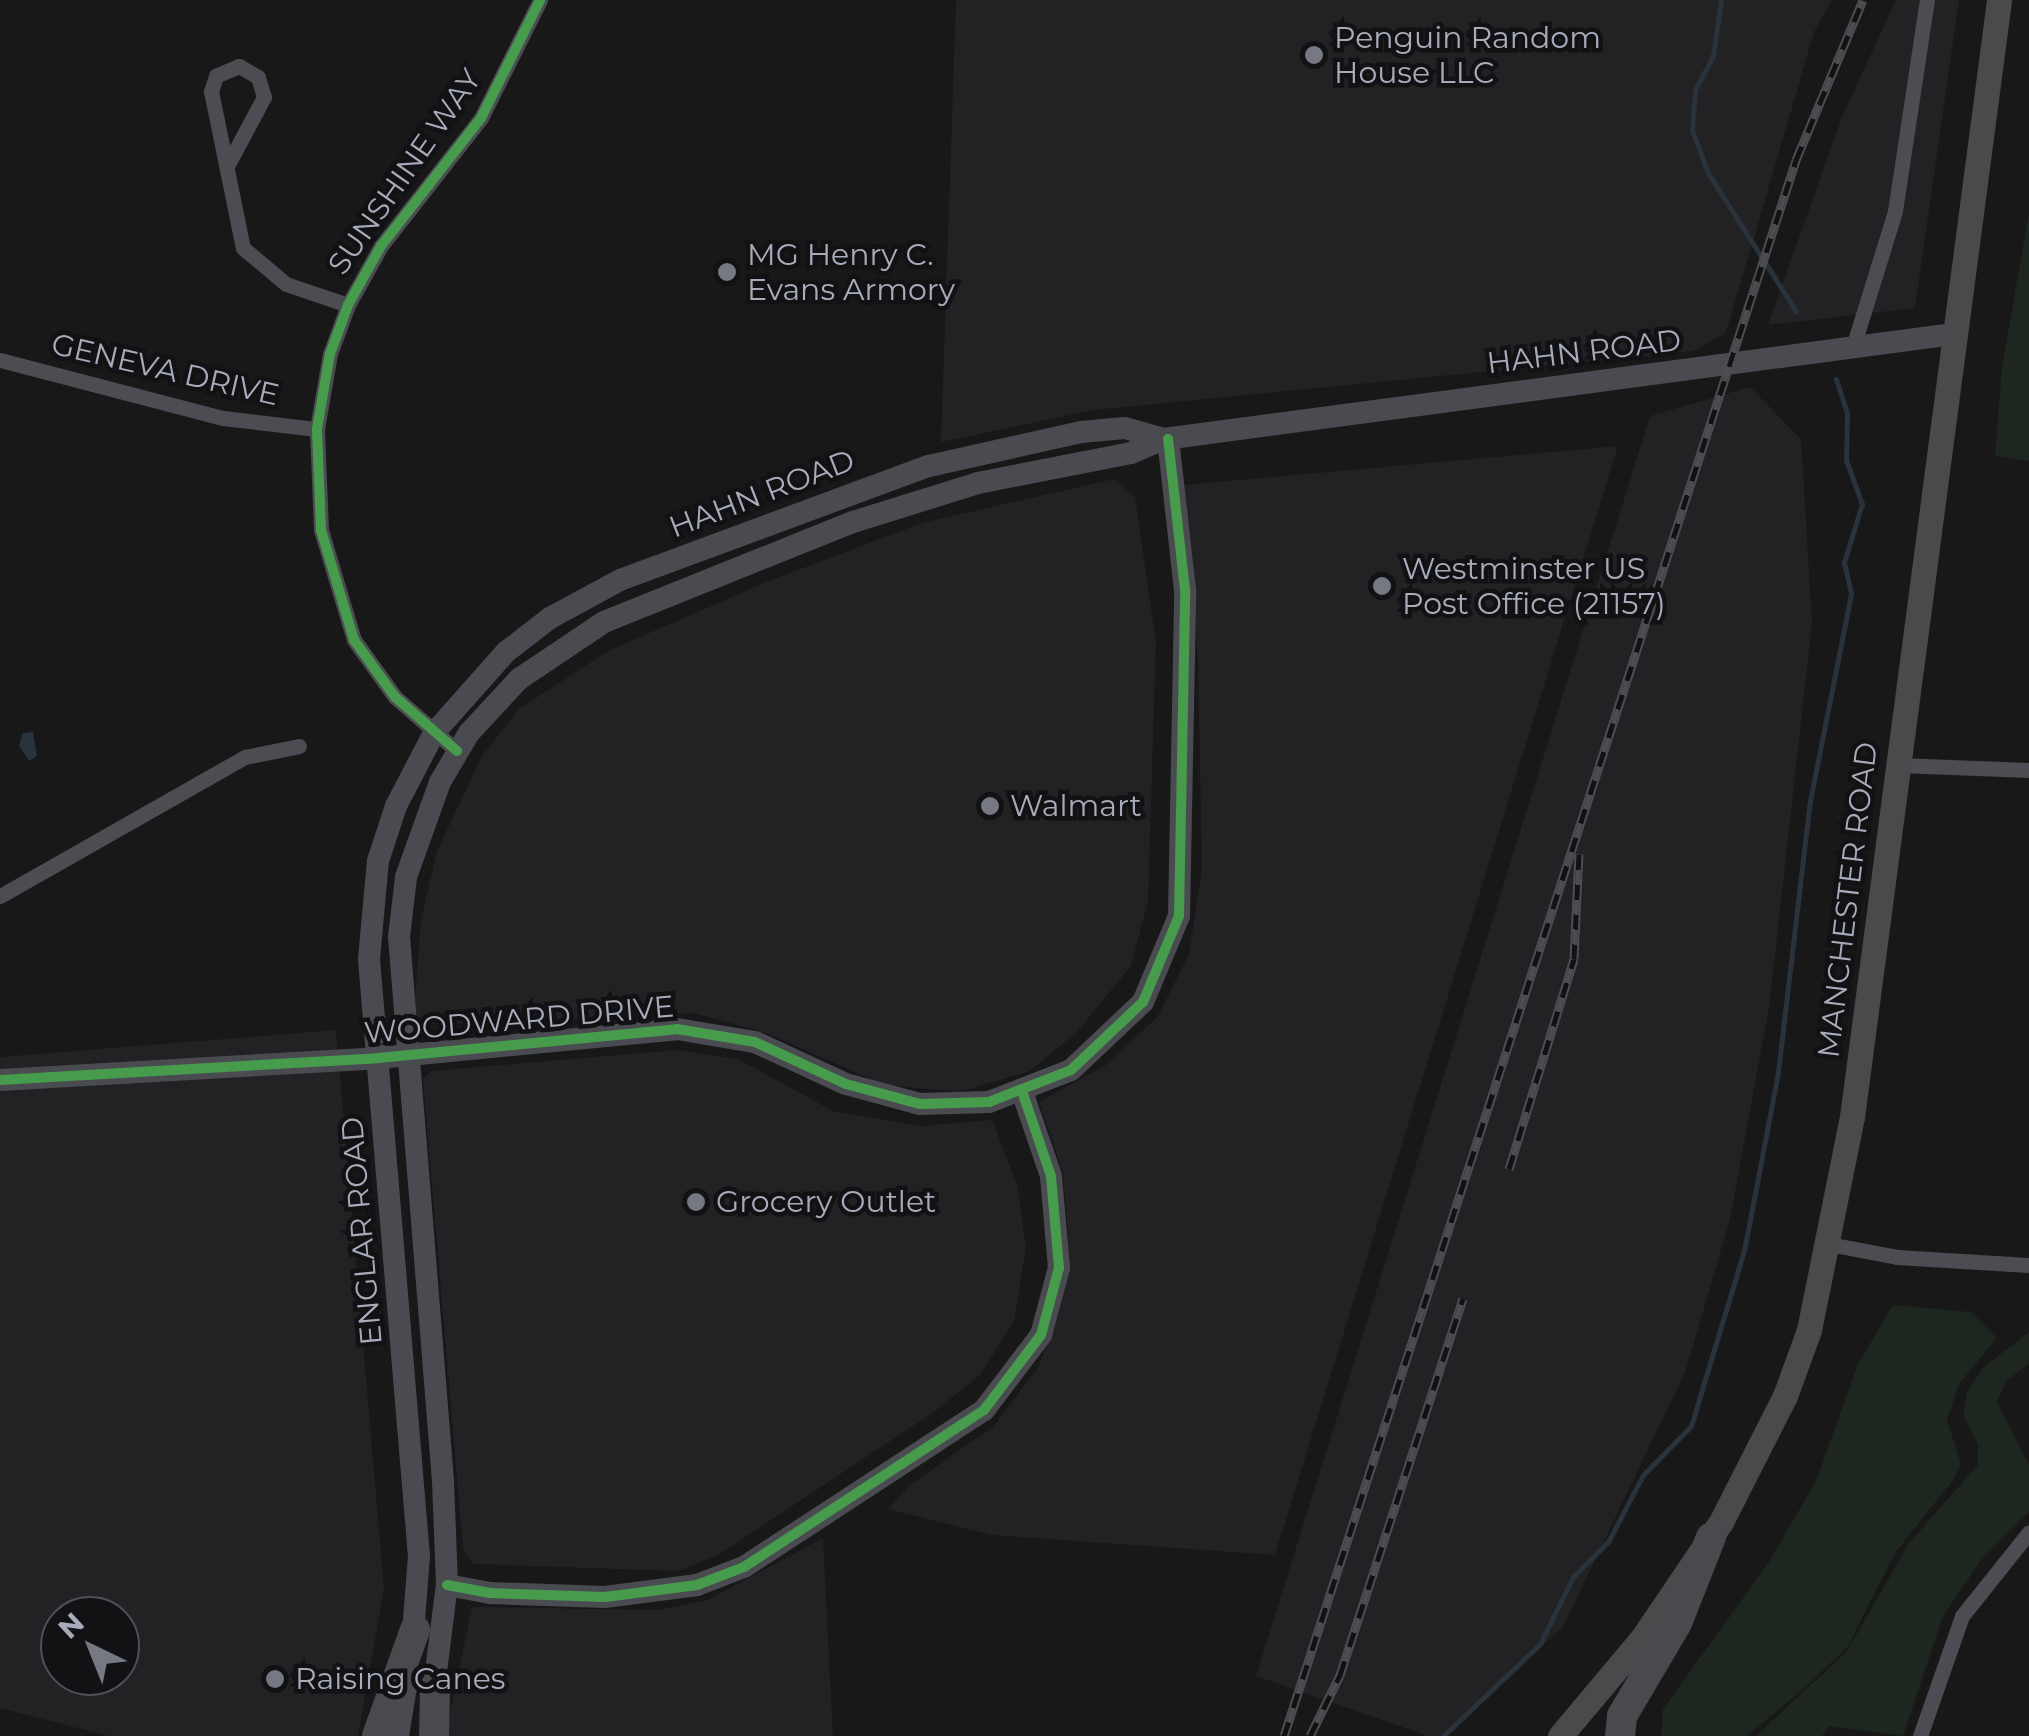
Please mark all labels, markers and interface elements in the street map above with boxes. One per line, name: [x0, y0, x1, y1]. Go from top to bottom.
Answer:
place label: Penguin Random House LLC: [1334, 20, 1601, 90]
marker: Penguin Random House LLC: [1303, 44, 1325, 66]
street label: SUNSHINE WAY: [321, 62, 489, 282]
place label: MG Henry C. Evans Armory: [747, 237, 955, 308]
marker: MG Henry C. Evans Armory: [716, 261, 738, 283]
street label: HAHN ROAD: [1485, 322, 1683, 382]
street label: GENEVA DRIVE: [48, 326, 282, 414]
street label: HAHN ROAD: [664, 442, 860, 546]
place label: Westminster US Post Office (21157): [1402, 551, 1666, 622]
marker: Westminster US Post Office (21157): [1371, 575, 1393, 597]
street label: MANCHESTER ROAD: [1811, 740, 1885, 1060]
place label: Walmart: [1010, 788, 1142, 824]
marker: Walmart: [979, 795, 1001, 817]
street label: WOODWARD DRIVE: [363, 989, 675, 1051]
street label: ENGLAR ROAD: [334, 1115, 390, 1347]
place label: Grocery Outlet: [716, 1184, 936, 1220]
marker: Grocery Outlet: [685, 1191, 707, 1213]
north arrow: [40, 1596, 140, 1696]
text: N: [51, 1605, 91, 1646]
place label: Raising Canes: [295, 1661, 505, 1697]
marker: Raising Canes: [264, 1668, 286, 1690]

